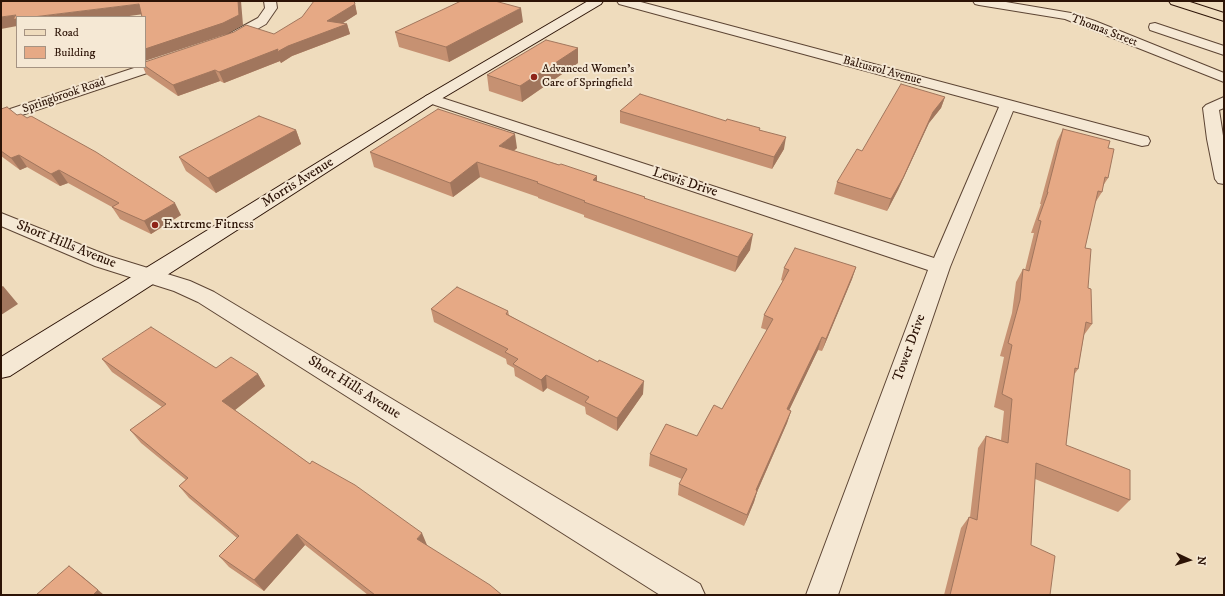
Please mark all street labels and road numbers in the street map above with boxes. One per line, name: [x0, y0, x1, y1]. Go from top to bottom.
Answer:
street label: Thomas Street: [1069, 12, 1139, 50]
street label: Baltusrol Avenue: [841, 54, 923, 88]
street label: Springbrook Road: [21, 75, 107, 117]
street label: Morris Avenue: [259, 154, 337, 212]
street label: Lewis Drive: [650, 165, 720, 201]
street label: Short Hills Avenue: [14, 217, 118, 273]
street label: Tower Drive: [890, 312, 930, 384]
street label: Short Hills Avenue: [305, 353, 403, 423]

